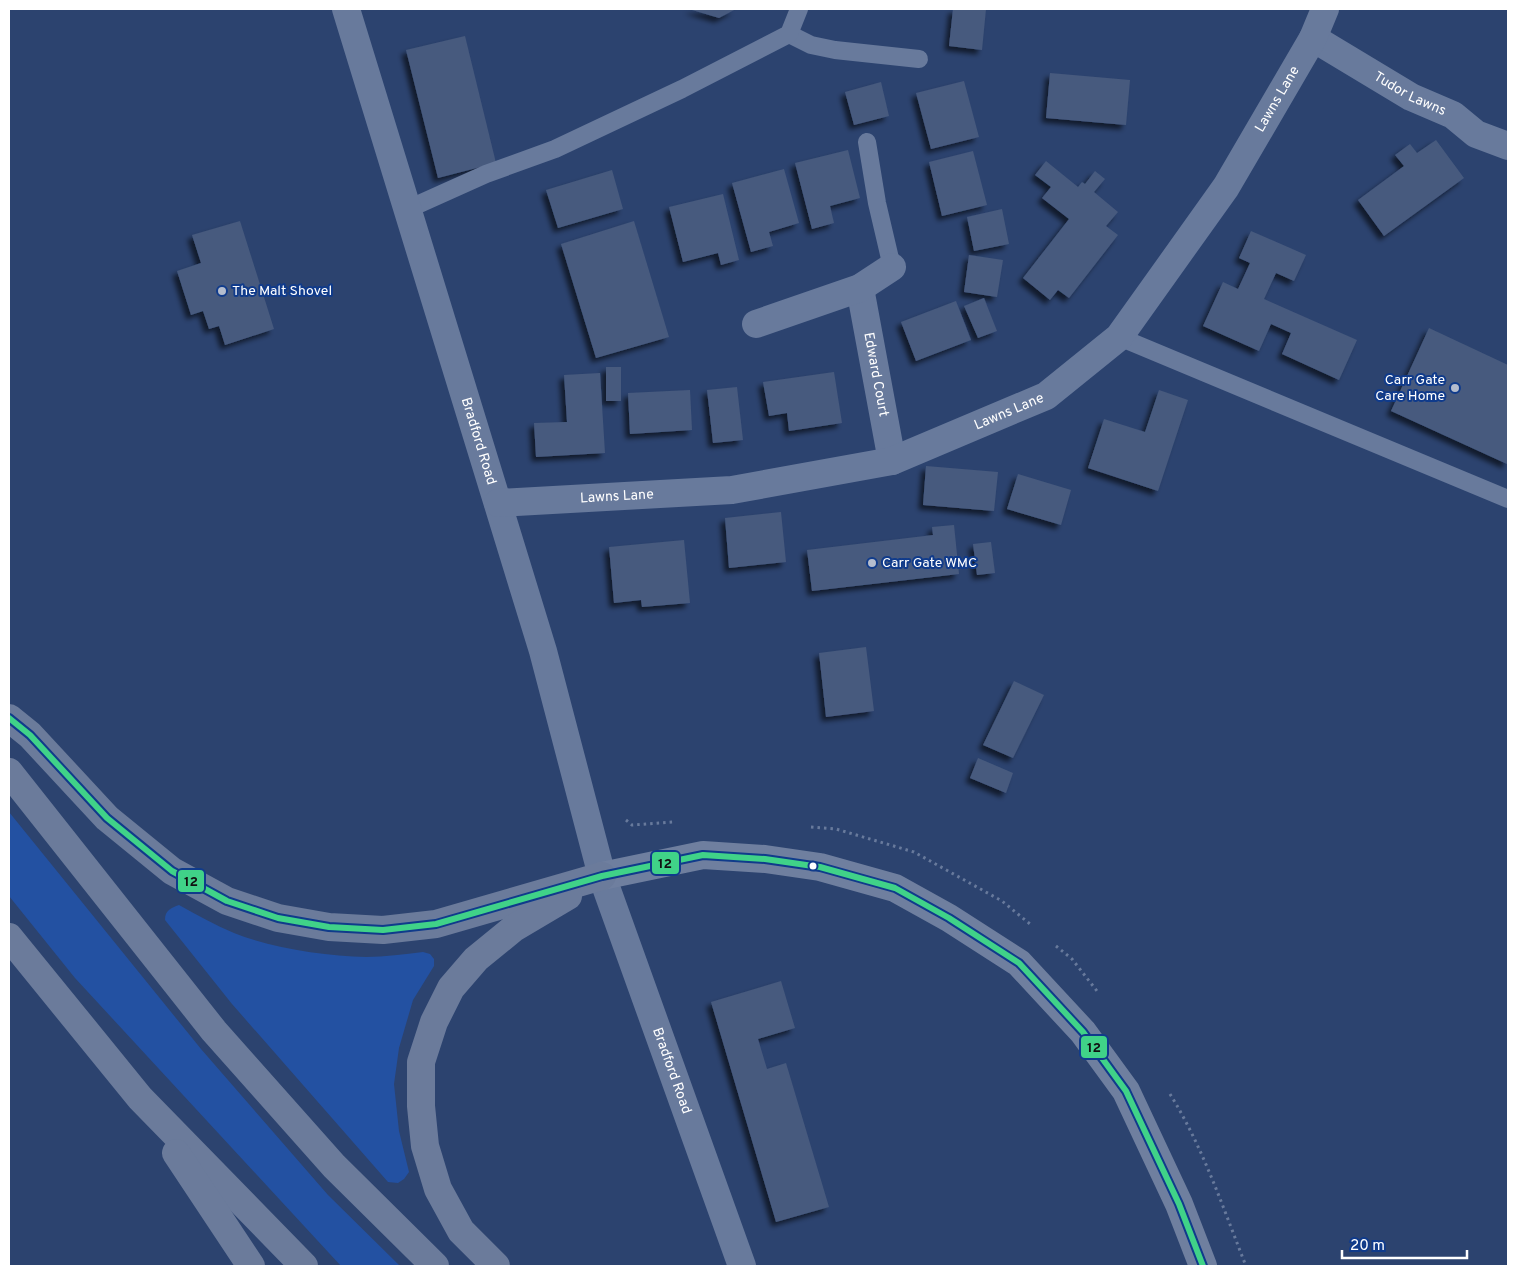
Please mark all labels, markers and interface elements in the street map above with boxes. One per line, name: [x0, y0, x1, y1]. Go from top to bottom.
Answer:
street label: Lawns Lane: [1251, 63, 1303, 135]
street label: Tudor Lawns: [1371, 68, 1449, 119]
place label: The Malt Shovel: [232, 283, 332, 300]
marker: The Malt Shovel: [216, 285, 228, 297]
street label: Edward Court: [860, 331, 892, 418]
place label: Carr Gate Care Home: [1375, 372, 1445, 405]
marker: Carr Gate Care Home: [1449, 382, 1461, 394]
street label: Lawns Lane: [972, 389, 1046, 434]
street label: Bradford Road: [457, 395, 500, 487]
street label: Lawns Lane: [579, 486, 654, 507]
place label: Carr Gate WMC: [882, 555, 977, 572]
marker: Carr Gate WMC: [866, 557, 878, 569]
line badge: 12: [651, 851, 680, 875]
text: 12: [658, 856, 672, 873]
unlabelled marker: [808, 861, 818, 871]
line badge: 12: [177, 869, 205, 893]
text: 12: [184, 874, 198, 891]
street label: Bradford Road: [649, 1025, 695, 1116]
line badge: 12: [1080, 1035, 1108, 1059]
text: 12: [1087, 1040, 1101, 1057]
scale bar: [1342, 1228, 1467, 1260]
text: 20 m: [1350, 1237, 1385, 1256]

